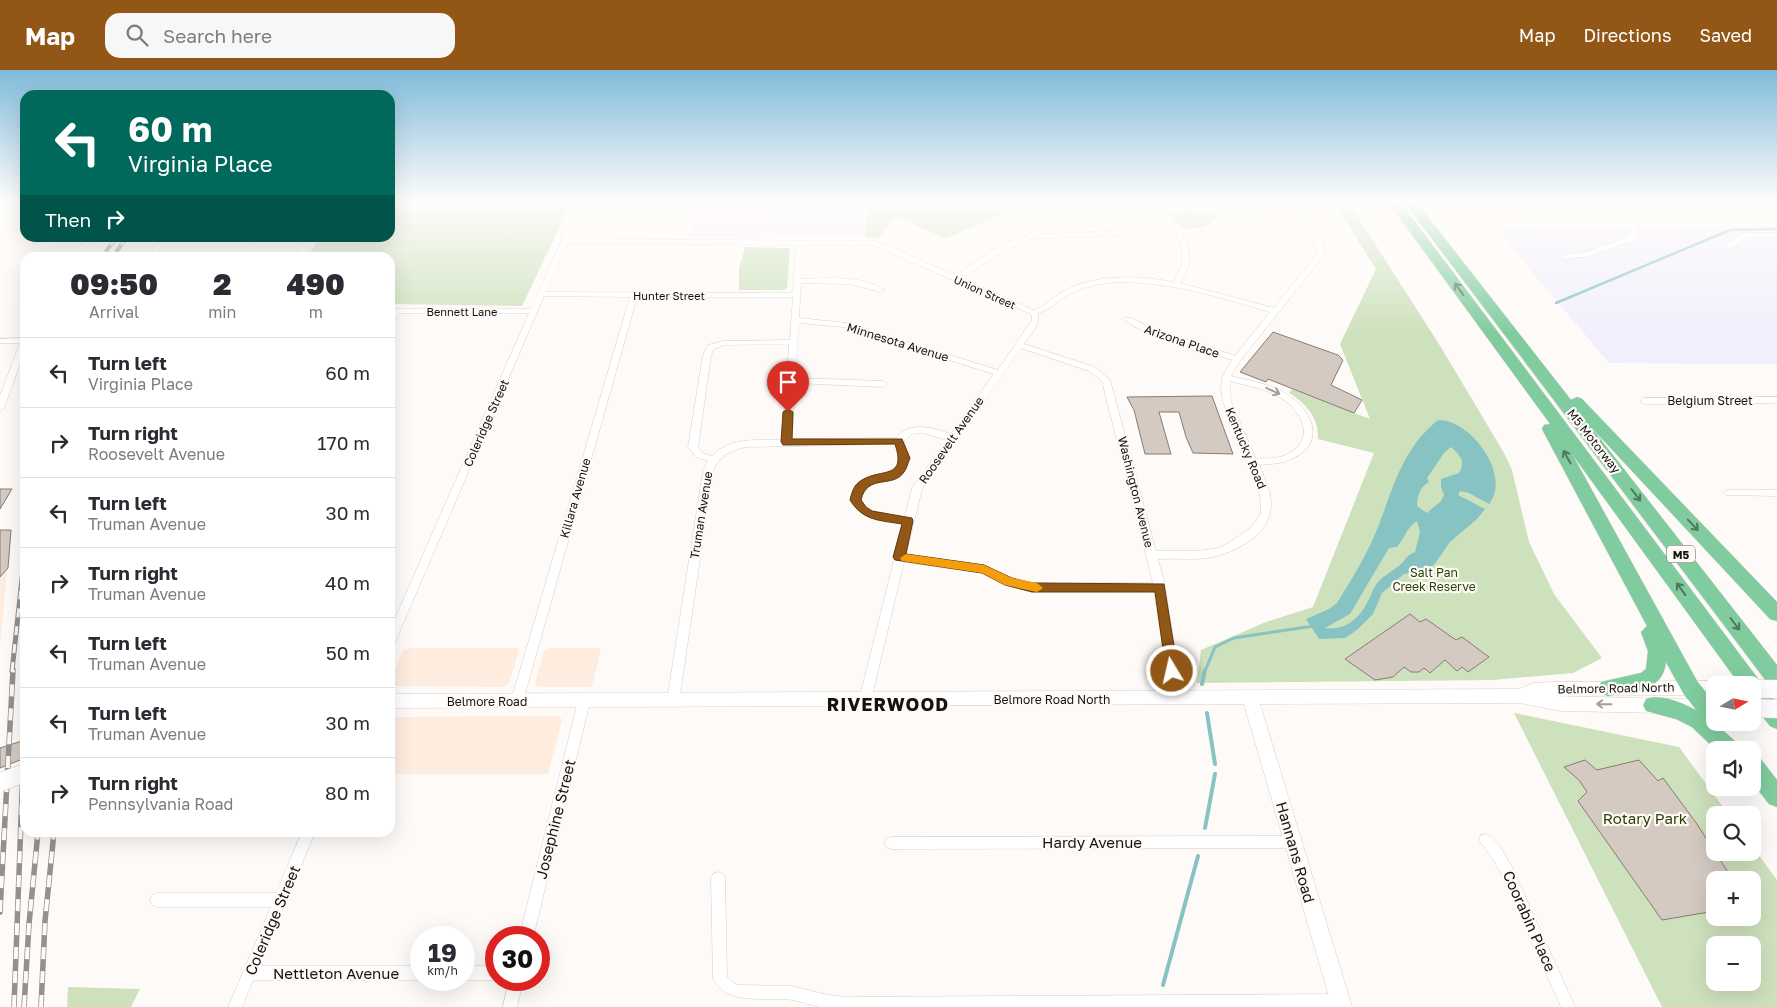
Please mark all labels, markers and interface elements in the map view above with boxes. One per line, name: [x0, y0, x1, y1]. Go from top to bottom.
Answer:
search box: [105, 13, 455, 58]
text: Map: [25, 21, 75, 50]
icon: search: [123, 21, 151, 49]
text: Search here: [163, 24, 272, 47]
text: Map: [1519, 24, 1555, 46]
text: Directions: [1583, 24, 1671, 46]
text: Saved: [1699, 24, 1752, 46]
text: 60 m: [128, 108, 212, 150]
icon: left: [45, 110, 110, 175]
text: Virginia Place: [128, 150, 272, 177]
icon: right: [101, 205, 129, 233]
text: Then: [45, 208, 91, 231]
text: 09:50: [70, 266, 158, 302]
text: 2: [213, 266, 232, 302]
text: 490: [287, 266, 345, 302]
street label: Union Street: [952, 273, 1018, 311]
one-way arrow: [1454, 282, 1464, 296]
street label: Hunter Street: [633, 289, 705, 302]
text: Arrival: [89, 302, 139, 322]
text: min: [208, 302, 236, 322]
text: m: [309, 302, 323, 322]
street label: Bennett Lane: [427, 305, 497, 318]
street label: Minnesota Avenue: [845, 319, 951, 365]
street label: Arizona Place: [1142, 321, 1222, 361]
text: Turn left: [88, 351, 167, 374]
icon: left: [45, 359, 73, 387]
text: 60 m: [325, 361, 370, 384]
pin: [767, 361, 809, 412]
icon: arrive: [774, 368, 802, 396]
text: Virginia Place: [88, 374, 193, 394]
street label: Coleridge Street: [460, 377, 512, 469]
one-way arrow: [1265, 387, 1280, 397]
street label: Belgium Street: [1667, 393, 1753, 408]
street label: Roosevelt Avenue: [915, 394, 987, 486]
street label: Kentucky Road: [1222, 405, 1270, 491]
street label: M5 Motorway: [1564, 406, 1624, 476]
text: Turn right: [88, 421, 178, 444]
icon: right: [45, 429, 73, 457]
text: 170 m: [317, 431, 370, 454]
street label: Washington Avenue: [1115, 435, 1157, 549]
text: Roosevelt Avenue: [88, 444, 225, 464]
one-way arrow: [1561, 451, 1571, 465]
street label: Killara Avenue: [556, 456, 594, 540]
street label: Truman Avenue: [687, 470, 715, 560]
one-way arrow: [1630, 488, 1641, 501]
text: Turn left: [88, 491, 167, 514]
icon: left: [45, 499, 73, 527]
text: 30 m: [326, 501, 370, 524]
text: Truman Avenue: [88, 514, 206, 534]
one-way arrow: [1686, 519, 1699, 531]
road number: M5: [1667, 546, 1695, 562]
text: Turn right: [88, 561, 178, 584]
park label: Salt Pan Creek Reserve: [1392, 565, 1476, 594]
icon: right: [45, 569, 73, 597]
text: 40 m: [325, 571, 370, 594]
one-way arrow: [1676, 582, 1686, 596]
text: Truman Avenue: [88, 584, 206, 604]
one-way arrow: [1729, 617, 1740, 630]
text: Turn left: [88, 631, 167, 654]
icon: left: [45, 639, 73, 667]
text: 50 m: [326, 641, 370, 664]
position arrow: [1145, 644, 1197, 696]
text: Truman Avenue: [88, 654, 206, 674]
north arrow: [1706, 676, 1761, 731]
map controls: [1706, 676, 1761, 991]
street label: Belmore Road North: [1557, 679, 1675, 697]
street label: Belmore Road North: [993, 692, 1111, 707]
district label: RIVERWOOD: [827, 693, 949, 715]
street label: Belmore Road: [447, 694, 527, 709]
one-way arrow: [1597, 699, 1613, 709]
text: Turn left: [88, 701, 167, 724]
icon: left: [45, 709, 73, 737]
text: 30 m: [326, 711, 370, 734]
text: Truman Avenue: [88, 724, 206, 744]
button: sound: [1706, 741, 1761, 796]
street label: Josephine Street: [531, 757, 579, 881]
text: Turn right: [88, 771, 178, 794]
icon: right: [45, 779, 73, 807]
text: 80 m: [325, 781, 370, 804]
text: Pennsylvania Road: [88, 794, 233, 814]
street label: Hannans Road: [1273, 799, 1319, 905]
button: search: [1706, 806, 1761, 861]
park label: Rotary Park: [1603, 809, 1688, 827]
street label: Hardy Avenue: [1042, 833, 1142, 851]
street label: Coleridge Street: [241, 862, 303, 978]
street label: Coorabin Place: [1500, 868, 1560, 975]
button: +: [1706, 871, 1761, 926]
speed limit sign: 30: [485, 926, 550, 991]
button: −: [1706, 936, 1761, 991]
text: 19: [428, 937, 457, 968]
text: km/h: [427, 963, 458, 978]
street label: Nettleton Avenue: [273, 964, 399, 982]

